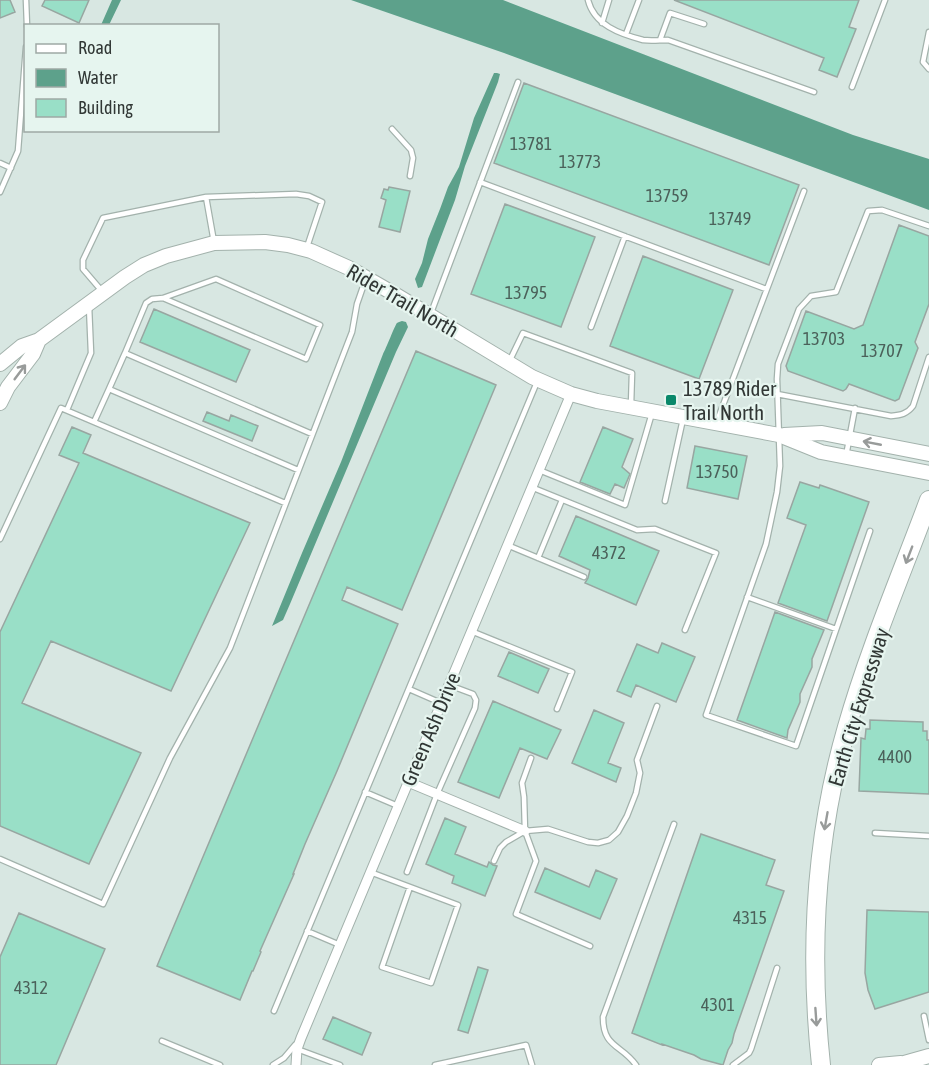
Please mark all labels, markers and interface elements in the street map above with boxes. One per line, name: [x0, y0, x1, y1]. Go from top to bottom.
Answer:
legend: [24, 24, 219, 132]
text: Road: [78, 37, 112, 58]
text: Water: [78, 67, 118, 88]
text: Building: [78, 97, 133, 118]
house number: 13781: [510, 133, 552, 154]
house number: 13773: [559, 151, 601, 172]
house number: 13759: [646, 185, 688, 206]
house number: 13749: [709, 208, 751, 229]
street label: Rider Trail North: [343, 258, 463, 342]
house number: 13795: [505, 282, 547, 303]
house number: 13703: [803, 328, 845, 349]
house number: 13707: [861, 340, 903, 361]
one-way arrow: [13, 364, 26, 380]
place label: 13789 Rider Trail North: [683, 376, 777, 424]
marker: 13789 Rider Trail North: [664, 393, 678, 407]
one-way arrow: [862, 437, 882, 448]
house number: 13750: [696, 461, 738, 482]
house number: 4372: [592, 542, 626, 563]
one-way arrow: [902, 545, 913, 564]
street label: Earth City Expressway: [822, 625, 894, 789]
street label: Green Ash Drive: [395, 669, 465, 789]
house number: 4400: [878, 746, 912, 767]
one-way arrow: [820, 810, 831, 830]
house number: 4315: [733, 907, 767, 928]
house number: 4312: [14, 977, 48, 998]
house number: 4301: [701, 994, 735, 1015]
one-way arrow: [811, 1006, 822, 1026]

